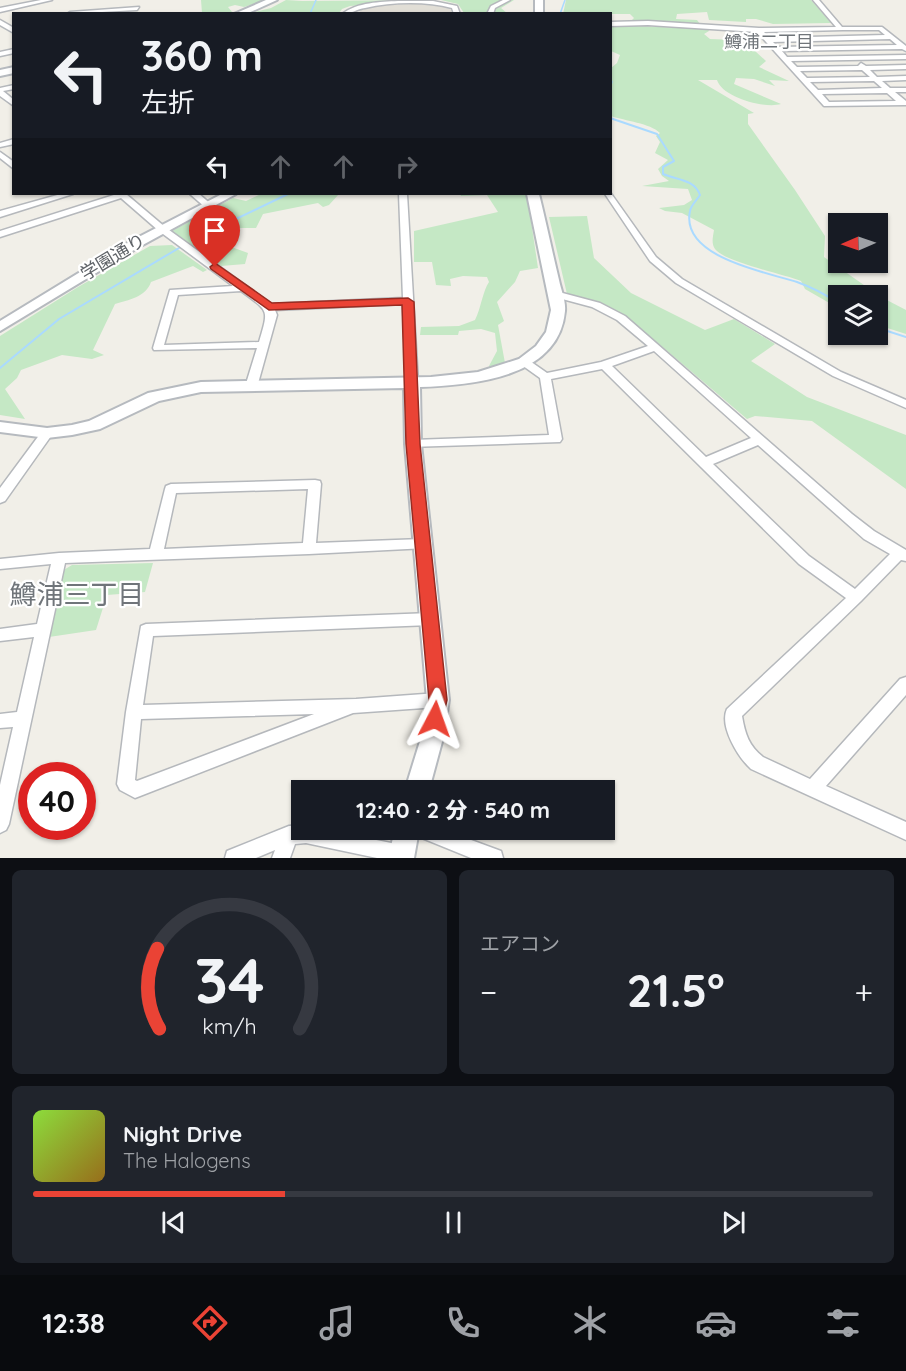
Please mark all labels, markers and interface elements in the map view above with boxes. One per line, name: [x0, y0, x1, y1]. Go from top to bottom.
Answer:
text: 360 m: [141, 29, 263, 82]
district label: 鱒浦二丁目: [724, 30, 814, 53]
icon: left: [42, 36, 120, 114]
text: 左折: [141, 85, 195, 119]
icon: left: [201, 150, 234, 183]
icon: ahead: [264, 150, 297, 183]
icon: ahead: [327, 150, 360, 183]
icon: right: [390, 150, 423, 183]
pin: [189, 205, 240, 267]
north arrow: [828, 213, 888, 273]
map controls: [828, 213, 888, 345]
icon: arrive: [198, 214, 231, 247]
street label: 学園通り: [76, 228, 150, 285]
button: layers: [828, 285, 888, 345]
district label: 鱒浦三丁目: [10, 577, 145, 611]
position arrow: [403, 687, 467, 751]
speed limit sign: 40: [18, 762, 96, 840]
text: 12:40 · 2 分 · 540 m: [356, 796, 550, 824]
text: エアコン: [480, 931, 560, 956]
text: 34: [194, 941, 265, 1019]
text: 21.5°: [627, 962, 725, 1018]
text: −: [480, 971, 497, 1012]
text: +: [854, 971, 873, 1012]
text: km/h: [202, 1013, 257, 1039]
text: Night Drive: [123, 1120, 242, 1148]
text: The Halogens: [123, 1148, 251, 1173]
icon: previous: [157, 1206, 190, 1239]
icon: pause: [437, 1206, 470, 1239]
icon: next: [717, 1206, 750, 1239]
icon: directions: [189, 1302, 231, 1344]
icon: music: [316, 1302, 358, 1344]
icon: phone: [442, 1302, 484, 1344]
icon: climate: [569, 1302, 611, 1344]
icon: car: [695, 1302, 737, 1344]
icon: filters: [822, 1302, 864, 1344]
text: 12:38: [42, 1306, 105, 1340]

